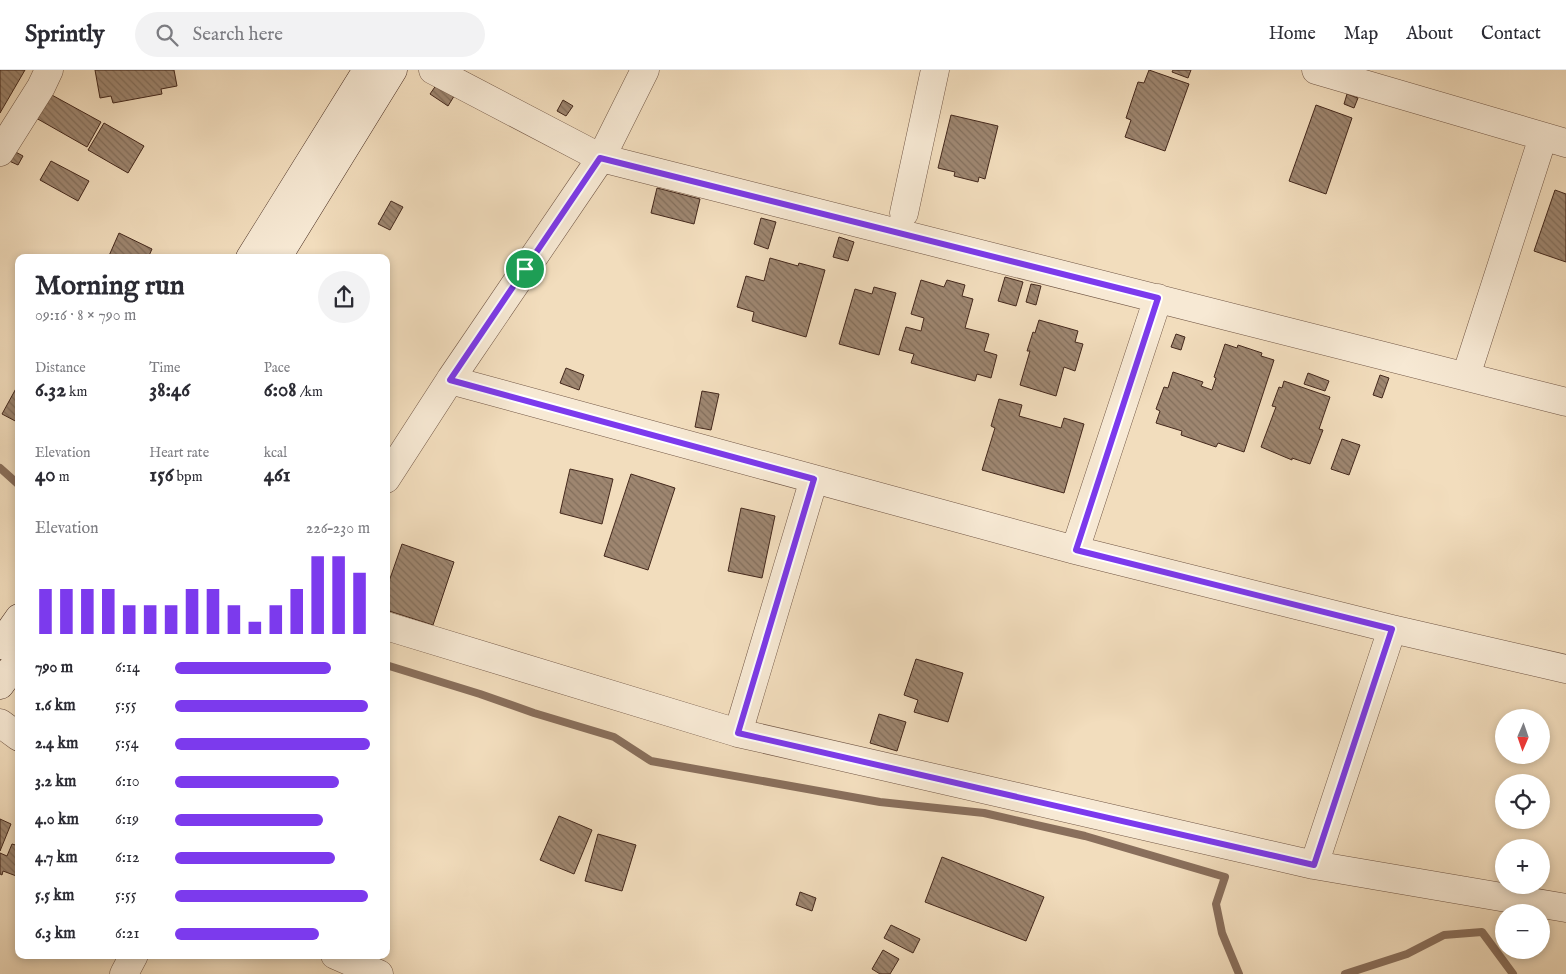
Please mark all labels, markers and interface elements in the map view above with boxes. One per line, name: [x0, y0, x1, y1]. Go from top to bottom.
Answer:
search box: [135, 12, 485, 57]
text: Sprintly: [25, 19, 105, 50]
icon: search: [153, 21, 181, 49]
text: Search here: [193, 23, 283, 47]
text: Home: [1269, 23, 1316, 46]
text: Map: [1344, 23, 1378, 46]
text: About: [1406, 23, 1453, 46]
text: Contact: [1481, 23, 1541, 46]
pin: [504, 248, 546, 290]
icon: arrive: [511, 255, 539, 283]
text: Morning run: [35, 269, 185, 304]
button: share: [318, 271, 370, 323]
text: 09:16 · 8 × 790 m: [35, 306, 136, 326]
text: Distance: [35, 359, 86, 377]
text: Time: [149, 359, 180, 377]
text: Pace: [264, 359, 290, 377]
text: 6.32: [35, 377, 66, 404]
text: 38:46: [149, 377, 190, 404]
text: 6:08: [264, 377, 297, 404]
text: km: [66, 383, 87, 401]
text: /km: [297, 383, 323, 401]
text: Elevation: [35, 444, 91, 462]
text: Heart rate: [149, 444, 209, 462]
text: kcal: [264, 444, 287, 462]
text: 40: [35, 462, 56, 489]
text: 156: [149, 462, 174, 489]
text: 461: [264, 462, 291, 489]
text: m: [56, 468, 70, 486]
text: bpm: [174, 468, 202, 486]
text: Elevation: [35, 519, 98, 539]
text: 226–230 m: [306, 519, 370, 539]
text: 790 m: [35, 658, 73, 678]
text: 6:14: [115, 658, 140, 678]
text: 1.6 km: [35, 696, 76, 716]
text: 5:55: [115, 696, 137, 716]
north arrow: [1495, 709, 1550, 764]
map controls: [1495, 709, 1550, 959]
text: 2.4 km: [35, 734, 78, 754]
text: 5:54: [115, 734, 139, 754]
text: 3.2 km: [35, 772, 76, 792]
text: 6:10: [115, 772, 140, 792]
button: locate: [1495, 774, 1550, 829]
text: 4.0 km: [35, 810, 79, 830]
text: 6:19: [115, 810, 139, 830]
button: +: [1495, 839, 1550, 894]
text: 4.7 km: [35, 848, 78, 868]
text: 6:12: [115, 848, 139, 868]
text: 5.5 km: [35, 886, 74, 906]
text: 5:55: [115, 886, 137, 906]
button: −: [1495, 904, 1550, 959]
text: 6.3 km: [35, 924, 76, 944]
text: 6:21: [115, 924, 139, 944]

